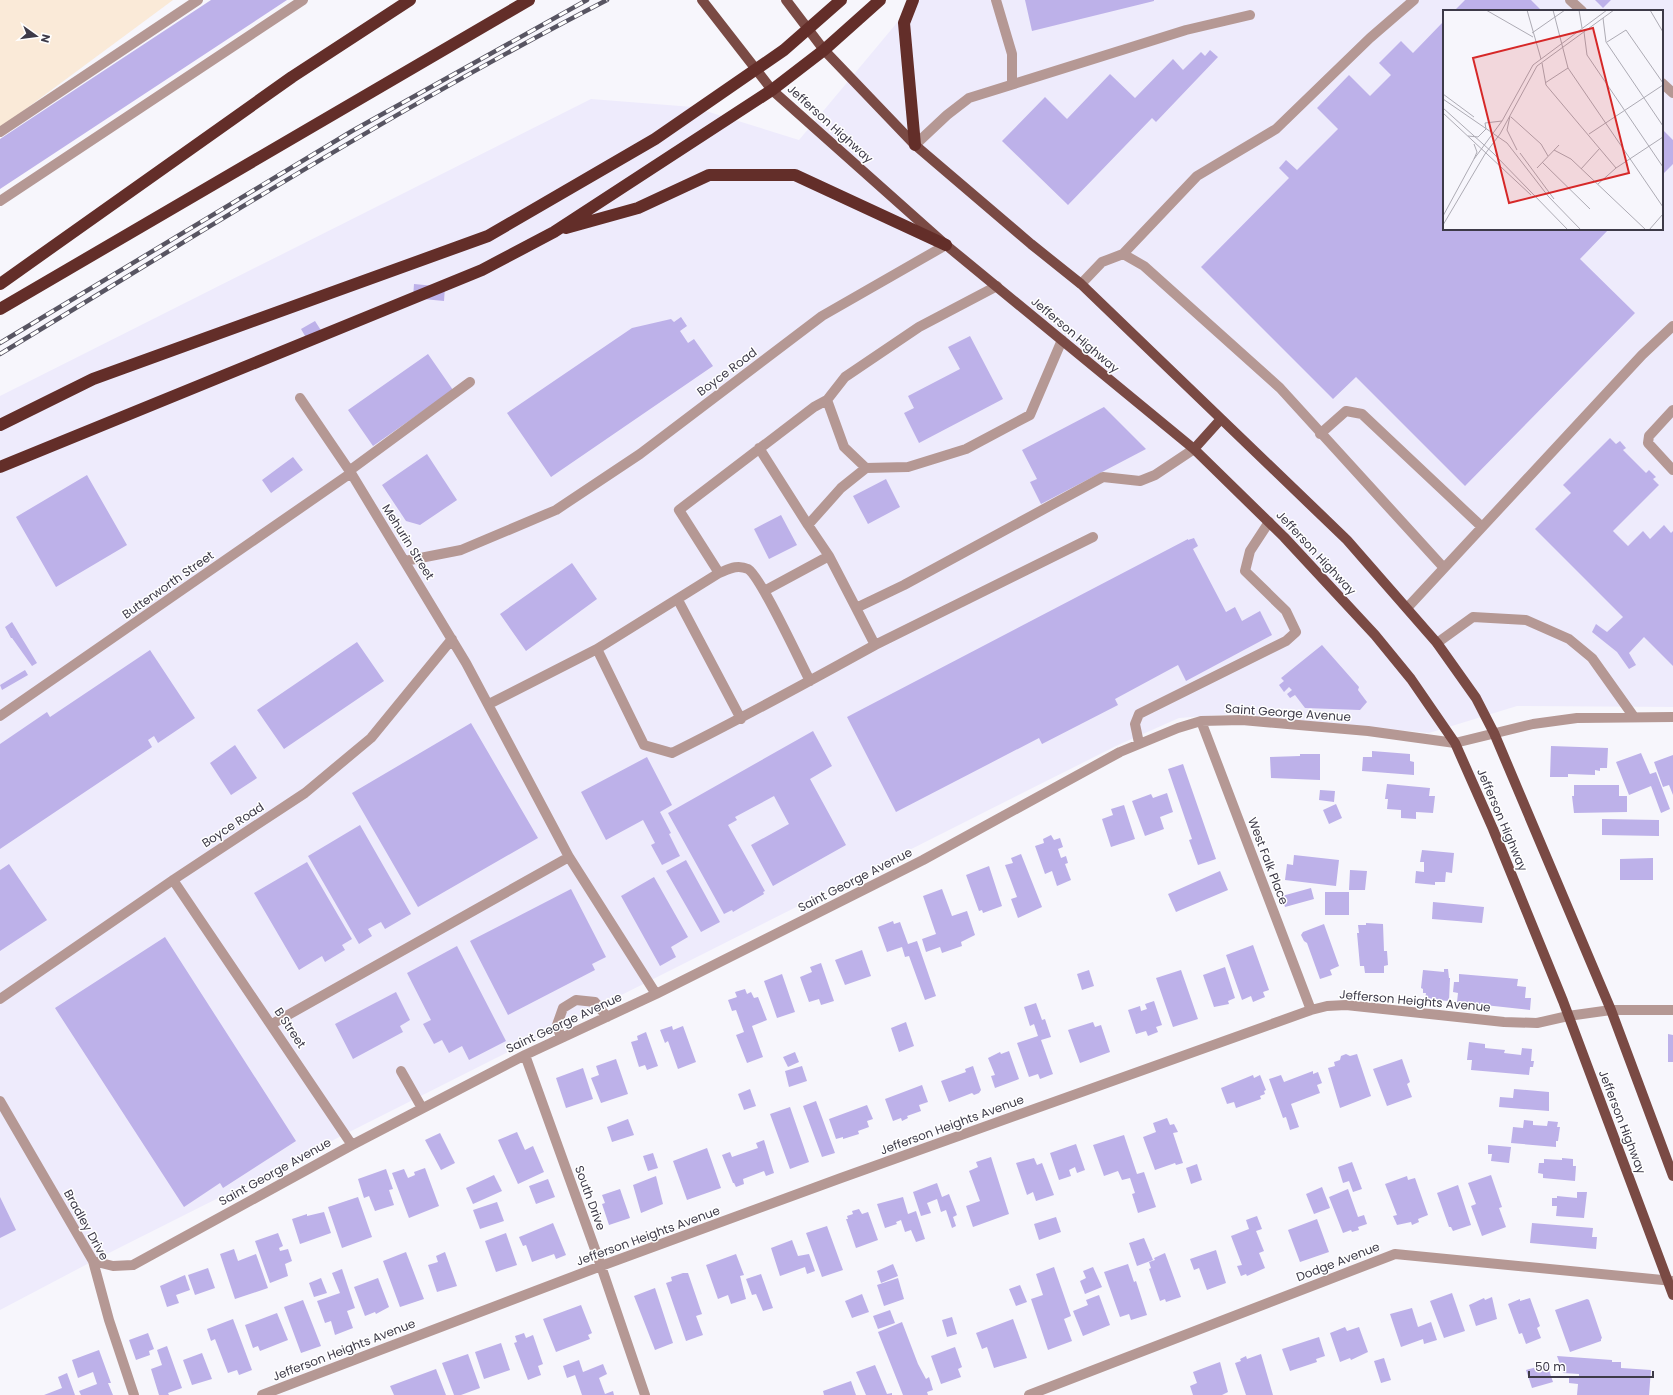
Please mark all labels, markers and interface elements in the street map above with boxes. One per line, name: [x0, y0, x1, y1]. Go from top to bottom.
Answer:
inset map: [1443, 10, 1663, 230]
north arrow: [16, 16, 56, 56]
text: N: [37, 32, 54, 44]
street label: Jefferson Highway: [784, 80, 877, 167]
street label: Jefferson Highway: [1028, 293, 1123, 377]
street label: Boyce Road: [693, 343, 760, 400]
street label: Mehurin Street: [378, 501, 439, 583]
street label: Jefferson Highway: [1273, 507, 1360, 599]
street label: Butterworth Street: [119, 547, 217, 623]
street label: Saint George Avenue: [1225, 700, 1352, 725]
street label: Jefferson Highway: [1473, 766, 1532, 874]
street label: Boyce Road: [198, 798, 267, 851]
street label: West Falk Place: [1244, 815, 1293, 907]
street label: Saint George Avenue: [795, 843, 915, 916]
street label: Jefferson Heights Avenue: [1339, 985, 1491, 1016]
street label: Saint George Avenue: [503, 988, 625, 1057]
street label: B Street: [271, 1004, 310, 1051]
street label: Jefferson Highway: [1595, 1067, 1650, 1177]
street label: Jefferson Heights Avenue: [878, 1091, 1026, 1158]
street label: Saint George Avenue: [215, 1134, 334, 1210]
street label: South Drive: [571, 1163, 610, 1233]
street label: Bradley Drive: [60, 1186, 113, 1263]
street label: Jefferson Heights Avenue: [574, 1202, 722, 1269]
street label: Dodge Avenue: [1294, 1238, 1382, 1285]
street label: Jefferson Heights Avenue: [270, 1314, 418, 1385]
scale bar: [1529, 1353, 1653, 1379]
text: 50 m: [1535, 1358, 1566, 1375]

